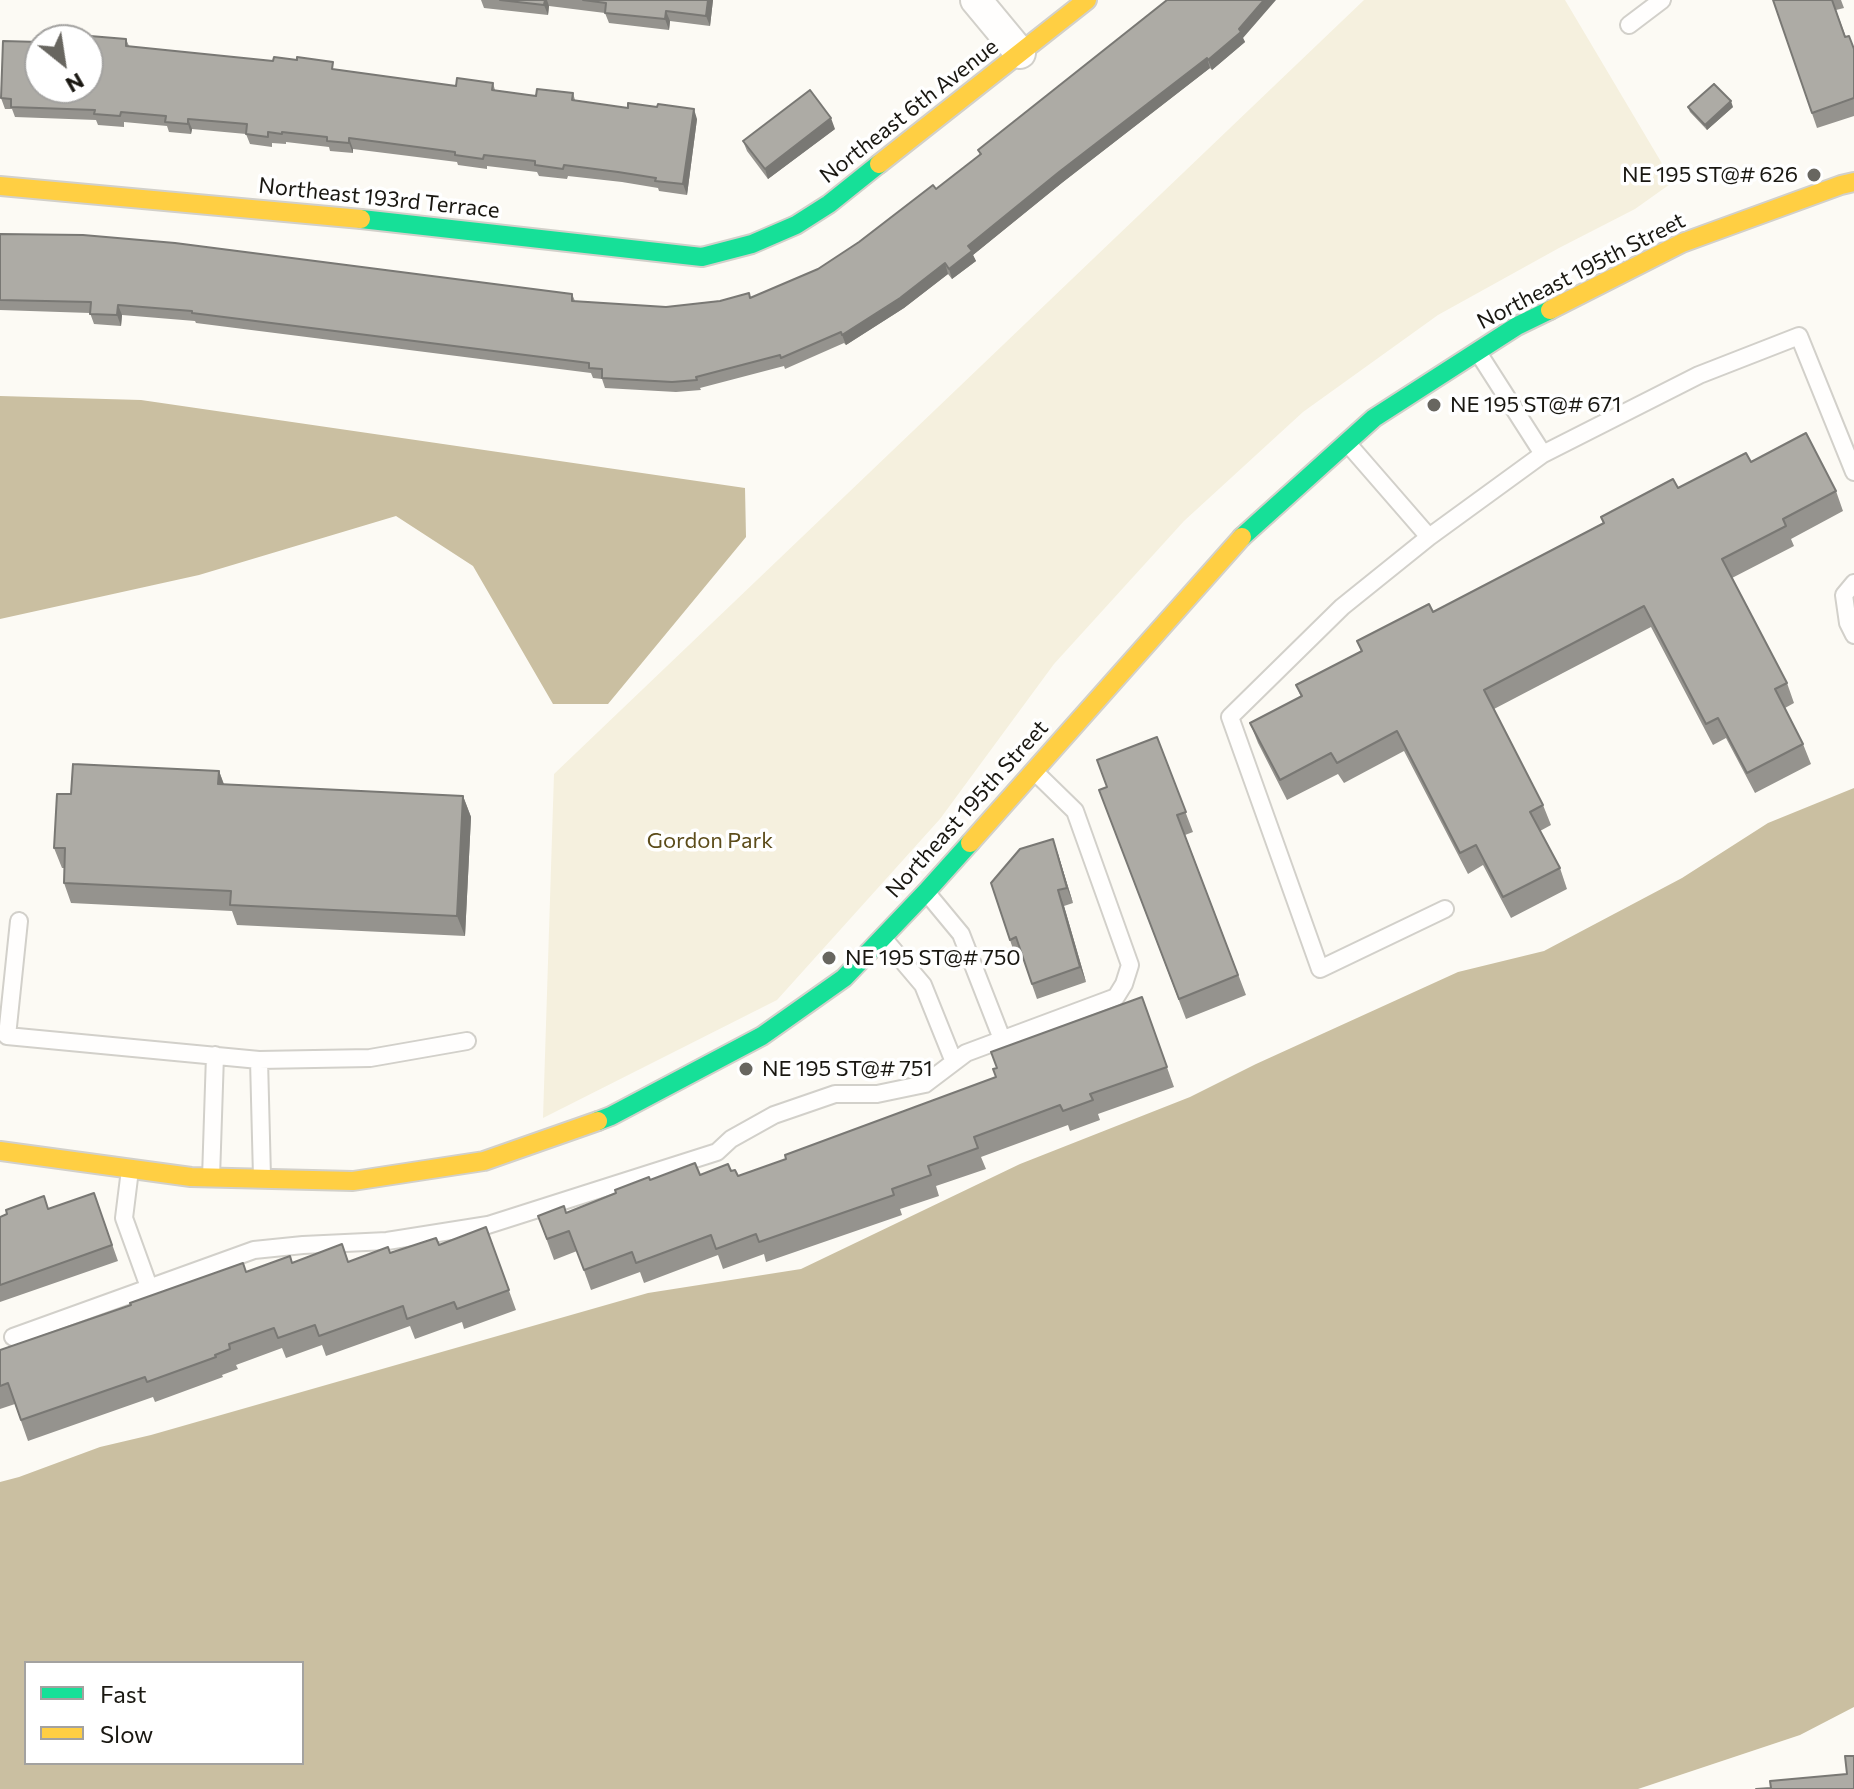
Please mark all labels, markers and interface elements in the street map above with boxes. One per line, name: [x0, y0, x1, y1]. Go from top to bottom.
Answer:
north arrow: [24, 24, 104, 104]
street label: Northeast 6th Avenue: [815, 33, 1003, 189]
text: N: [61, 68, 89, 99]
place label: NE 195 ST@# 626: [1622, 162, 1798, 188]
marker: NE 195 ST@# 626: [1805, 166, 1823, 184]
street label: Northeast 193rd Terrace: [257, 172, 501, 224]
street label: Northeast 195th Street: [1473, 207, 1689, 335]
place label: NE 195 ST@# 671: [1450, 392, 1621, 418]
marker: NE 195 ST@# 671: [1425, 396, 1443, 414]
street label: Northeast 195th Street: [880, 715, 1054, 903]
park label: Gordon Park: [647, 828, 773, 854]
place label: NE 195 ST@# 750: [845, 945, 1021, 971]
marker: NE 195 ST@# 750: [820, 949, 838, 967]
place label: NE 195 ST@# 751: [762, 1056, 933, 1082]
marker: NE 195 ST@# 751: [737, 1060, 755, 1078]
legend: [24, 1661, 304, 1765]
text: Fast: [100, 1679, 147, 1708]
text: Slow: [100, 1719, 153, 1748]

